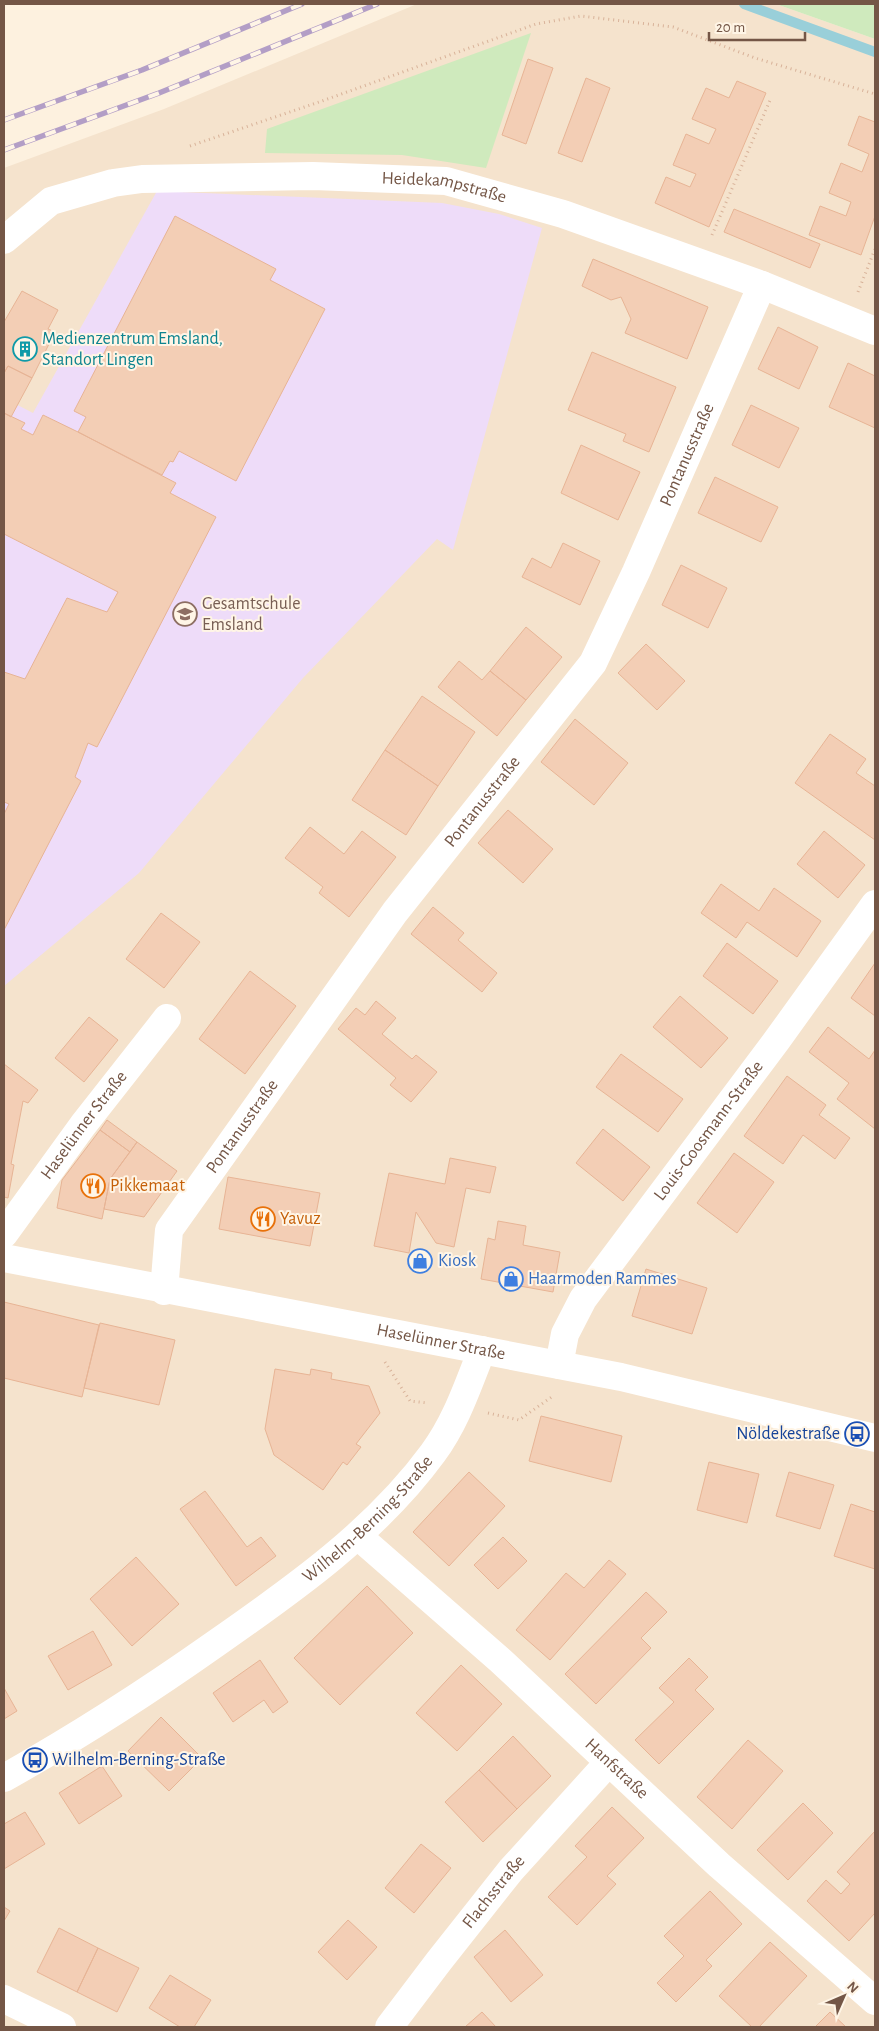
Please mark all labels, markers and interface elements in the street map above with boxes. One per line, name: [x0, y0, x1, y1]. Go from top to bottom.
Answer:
scale bar: [709, 10, 805, 42]
text: 20 m: [716, 20, 745, 35]
street label: Heidekampstraße: [381, 170, 508, 207]
place label: Medienzentrum Emsland, Standort Lingen: [42, 330, 223, 369]
building icon: Medienzentrum Emsland, Standort Lingen: [12, 336, 38, 362]
street label: Pontanusstraße: [657, 401, 718, 509]
place label: Gesamtschule Emsland: [202, 595, 301, 634]
school or university icon: Gesamtschule Emsland: [172, 601, 198, 627]
street label: Pontanusstraße: [441, 753, 524, 851]
street label: Louis-Goosmann-Straße: [651, 1058, 767, 1204]
street label: Haselünner Straße: [38, 1068, 131, 1183]
street label: Pontanusstraße: [203, 1076, 282, 1177]
restaurant icon: Pikkemaat: [80, 1173, 106, 1199]
place label: Pikkemaat: [110, 1177, 185, 1195]
restaurant icon: Yavuz: [250, 1206, 276, 1232]
place label: Yavuz: [280, 1210, 321, 1228]
shop icon: Kiosk: [407, 1248, 433, 1274]
place label: Kiosk: [438, 1252, 477, 1270]
shop icon: Haarmoden Rammes: [498, 1266, 524, 1292]
place label: Haarmoden Rammes: [528, 1270, 677, 1288]
street label: Haselünner Straße: [375, 1321, 507, 1363]
bus stop icon: Nöldekestraße: [844, 1421, 870, 1447]
place label: Nöldekestraße: [736, 1425, 840, 1443]
street label: Wilhelm-Berning-Straße: [299, 1453, 436, 1586]
street label: Hanfstraße: [581, 1735, 652, 1803]
bus stop icon: Wilhelm-Berning-Straße: [22, 1747, 48, 1773]
place label: Wilhelm-Berning-Straße: [52, 1751, 226, 1769]
street label: Flachsstraße: [459, 1852, 529, 1932]
north arrow: [819, 1971, 869, 2021]
text: N: [844, 1979, 861, 1996]

